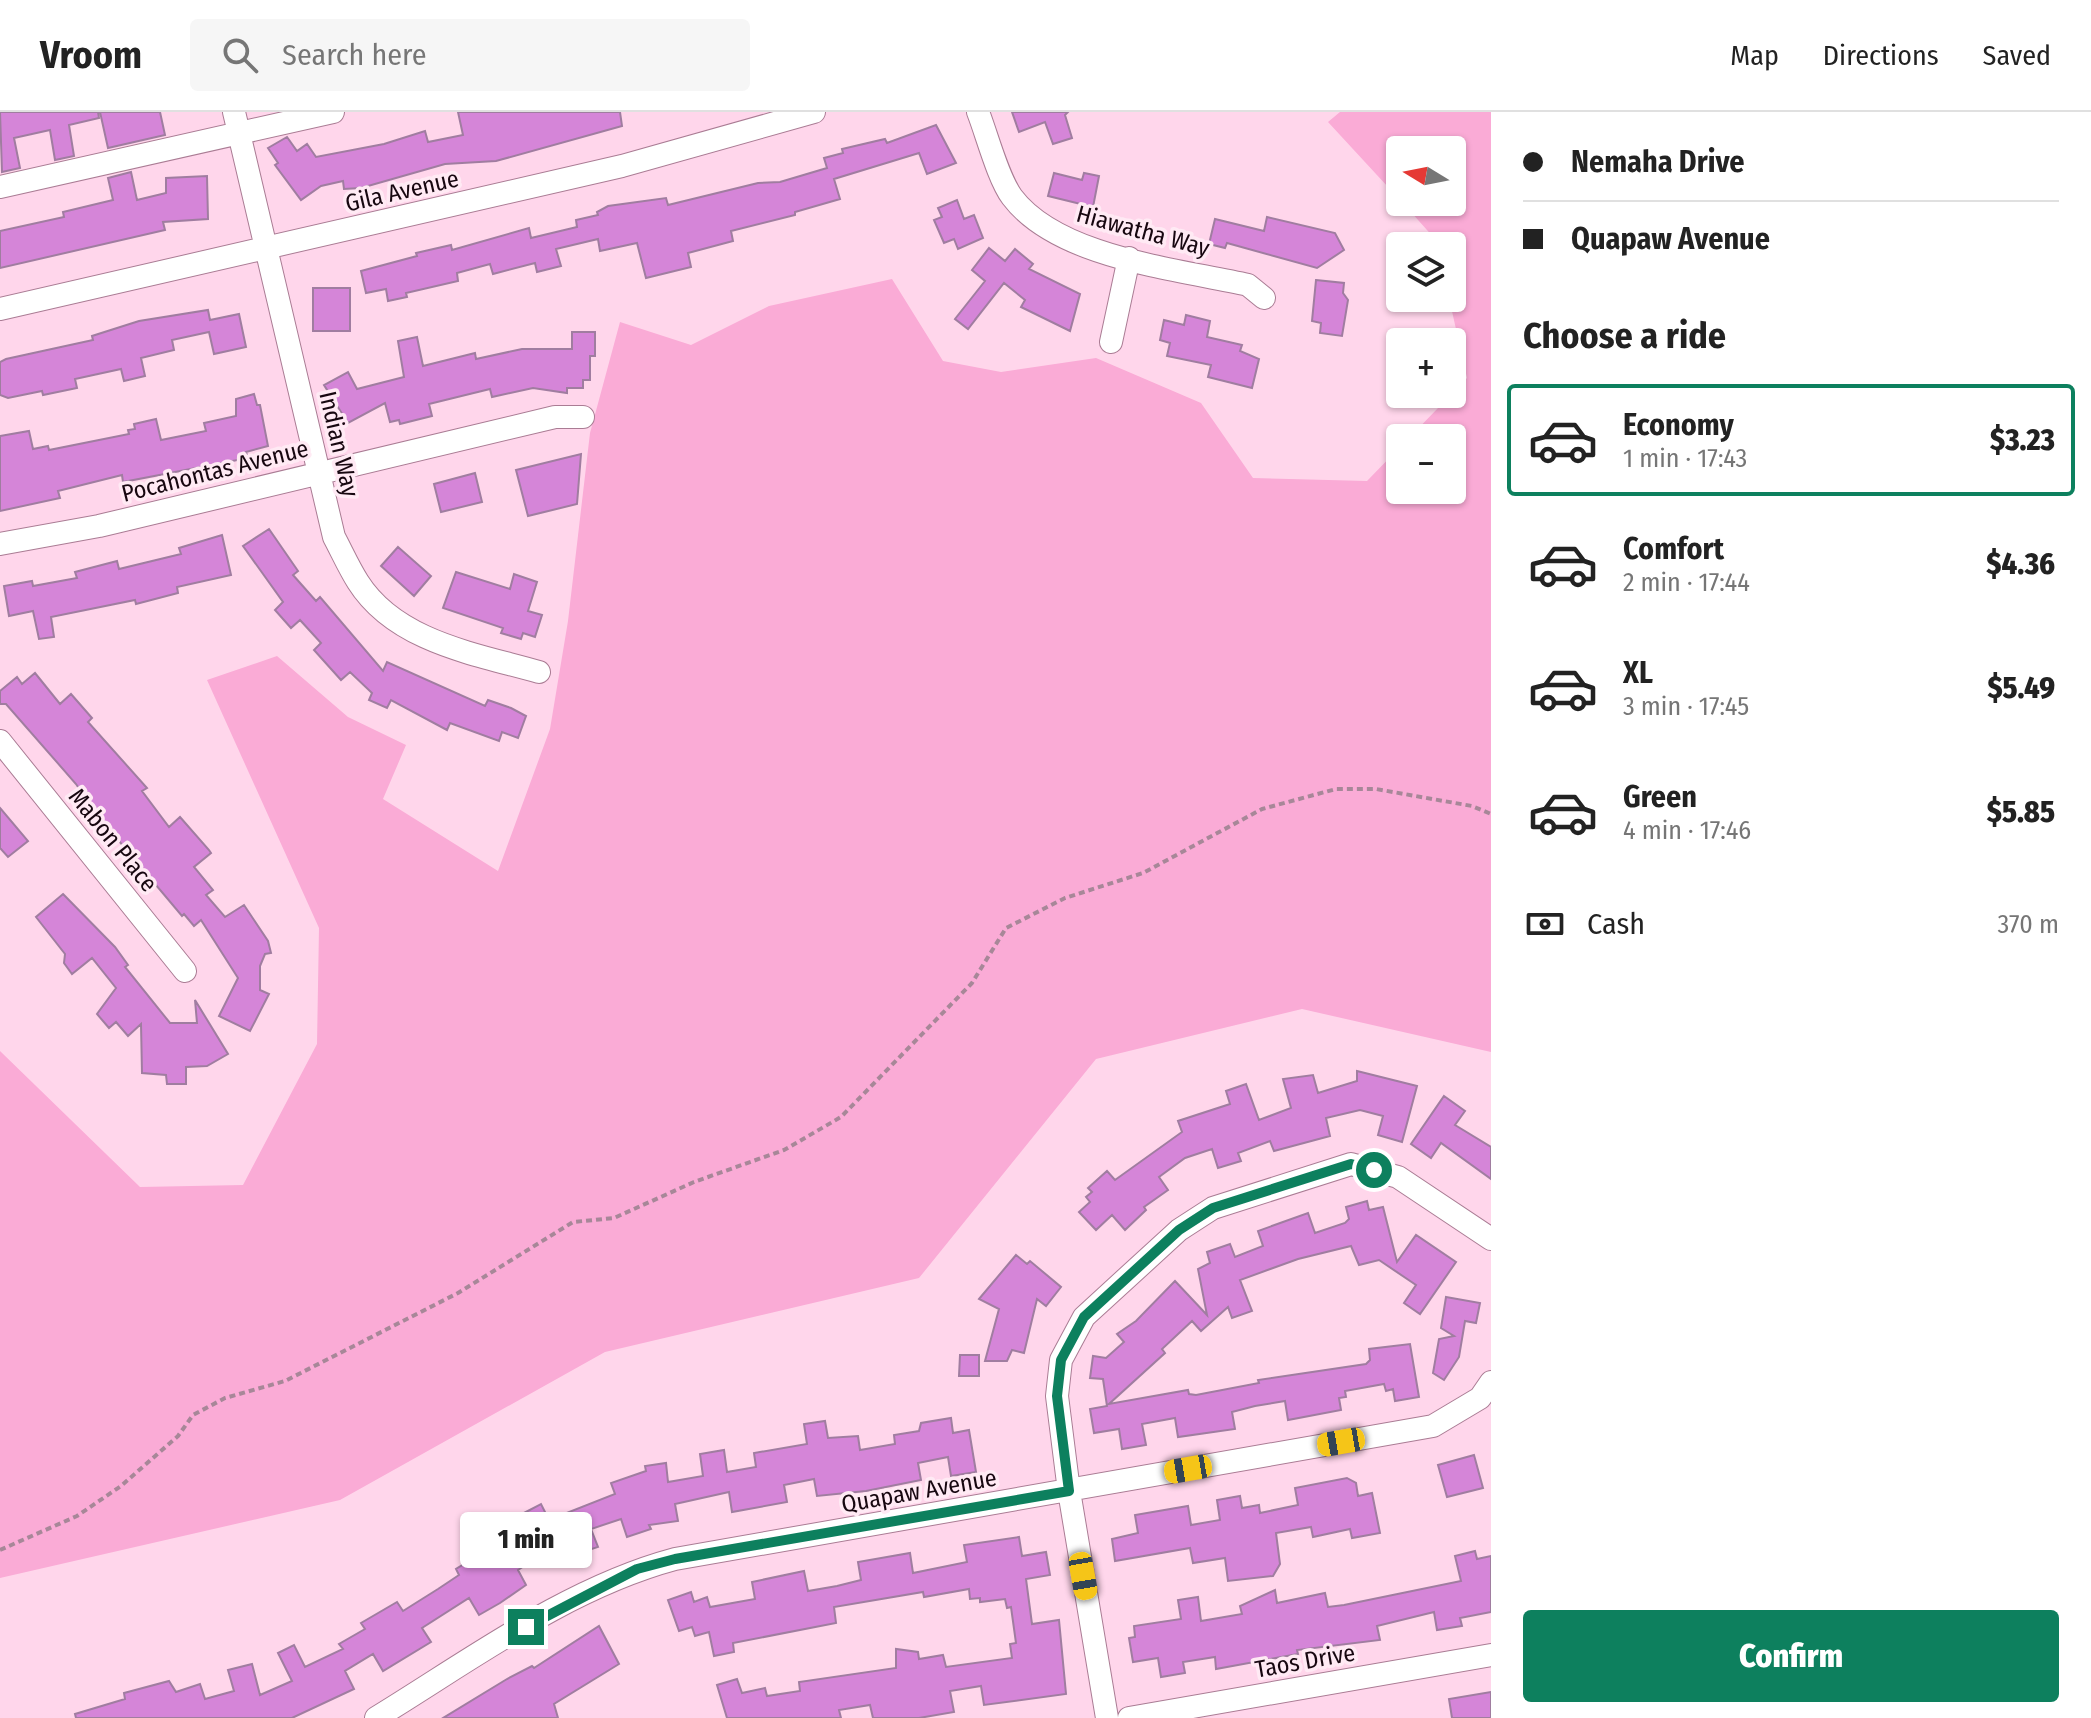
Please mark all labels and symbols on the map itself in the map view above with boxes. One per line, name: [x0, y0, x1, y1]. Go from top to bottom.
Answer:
north arrow: [1386, 136, 1466, 216]
street label: Gila Avenue: [343, 164, 461, 218]
street label: Hiawatha Way: [1073, 200, 1213, 262]
street label: Indian Way: [313, 389, 365, 500]
street label: Pocahontas Avenue: [119, 434, 311, 508]
street label: Mabon Place: [63, 783, 163, 897]
route start: [1356, 1152, 1392, 1188]
car: [1315, 1426, 1367, 1458]
car: [1162, 1453, 1214, 1485]
street label: Quapaw Avenue: [839, 1464, 999, 1518]
callout: 1 min: [460, 1511, 592, 1567]
car: [1067, 1550, 1099, 1602]
route end: [508, 1609, 544, 1645]
street label: Taos Drive: [1253, 1638, 1357, 1684]

